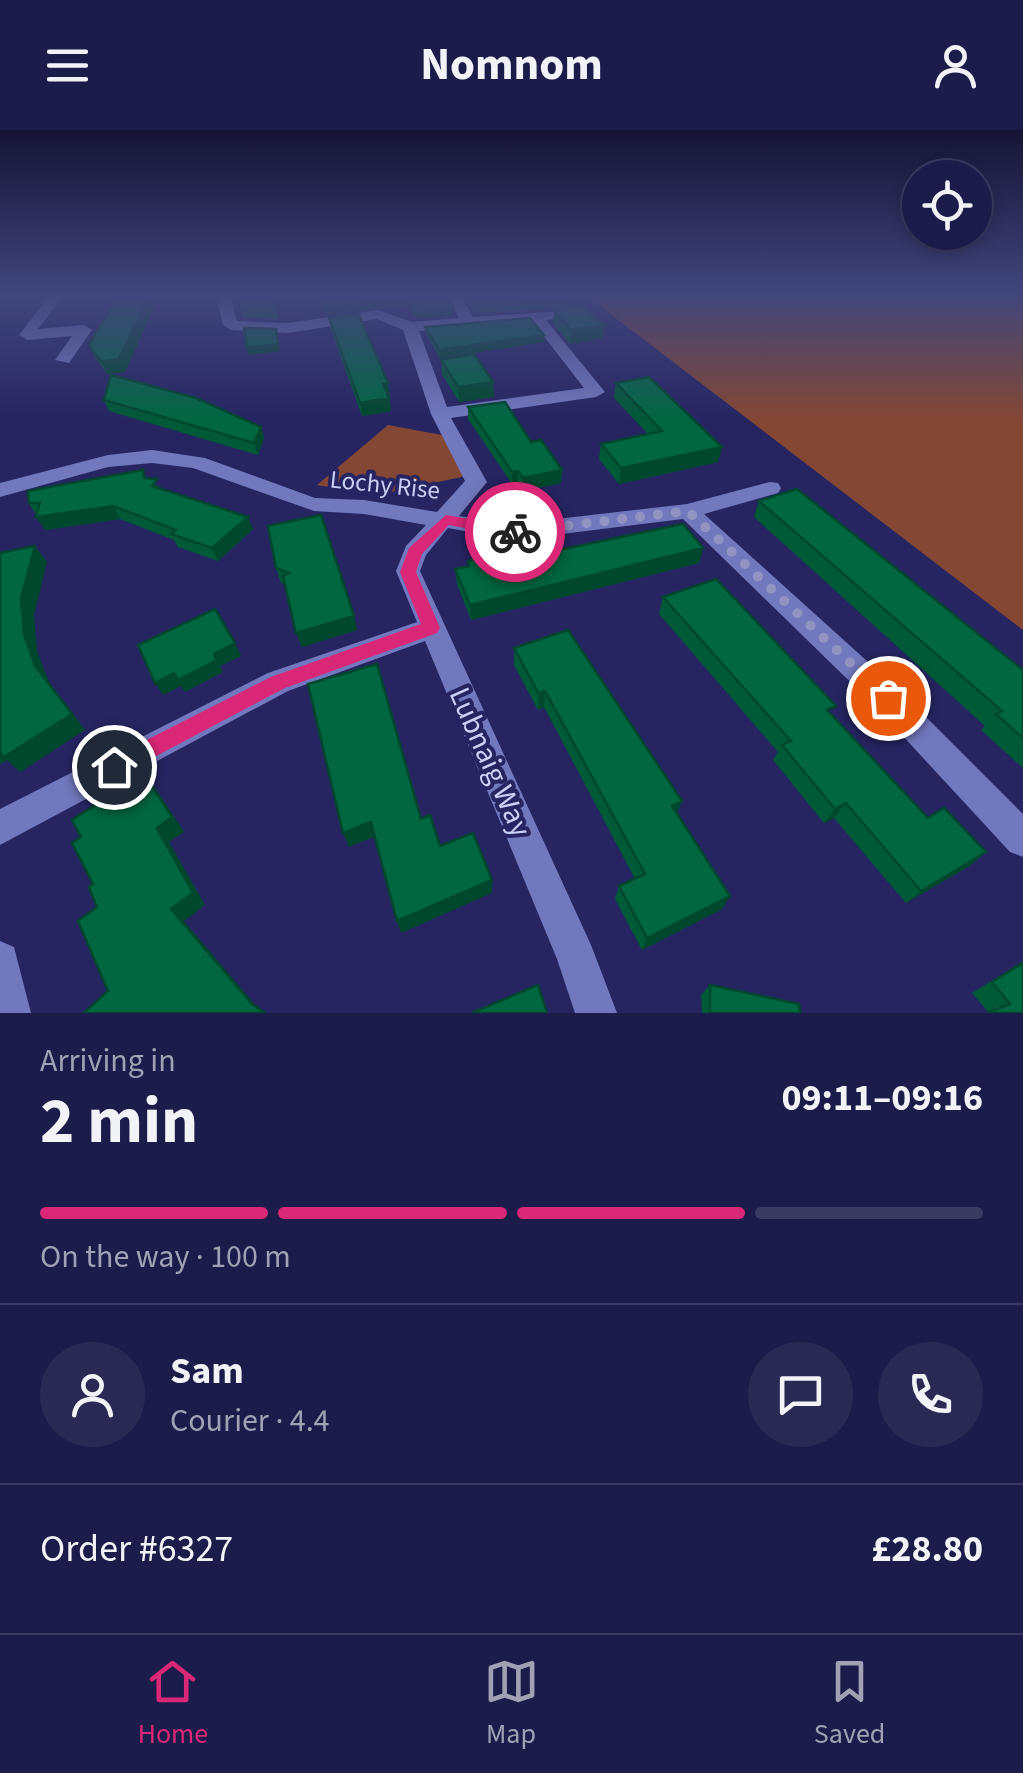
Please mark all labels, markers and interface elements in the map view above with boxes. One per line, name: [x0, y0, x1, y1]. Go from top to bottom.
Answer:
text: Nomnom: [420, 33, 603, 97]
icon: menu: [40, 38, 95, 93]
icon: person: [928, 38, 983, 93]
map controls: [902, 160, 992, 250]
button: locate: [902, 160, 992, 250]
street label: Lochy Rise: [328, 461, 442, 509]
courier: [465, 482, 565, 582]
icon: bike: [488, 505, 543, 560]
pin: [846, 656, 931, 741]
icon: bag: [861, 671, 916, 726]
street label: Lubnaig Way: [438, 680, 542, 844]
pin: [72, 725, 157, 810]
icon: home: [87, 740, 142, 795]
text: Arriving in: [40, 1038, 176, 1084]
text: 09:11–09:16: [781, 1071, 983, 1125]
text: 2 min: [40, 1075, 198, 1168]
text: On the way · 100 m: [40, 1234, 291, 1280]
button: person: [40, 1342, 145, 1447]
button: chat: [748, 1342, 853, 1447]
button: phone: [878, 1342, 983, 1447]
text: Sam: [170, 1344, 244, 1398]
text: Courier · 4.4: [170, 1398, 330, 1444]
text: Order #6327: [40, 1522, 233, 1576]
text: £28.80: [871, 1522, 983, 1576]
tab: Home: [138, 1654, 208, 1754]
tab: Map: [484, 1654, 539, 1754]
tab: Saved: [814, 1654, 885, 1754]

